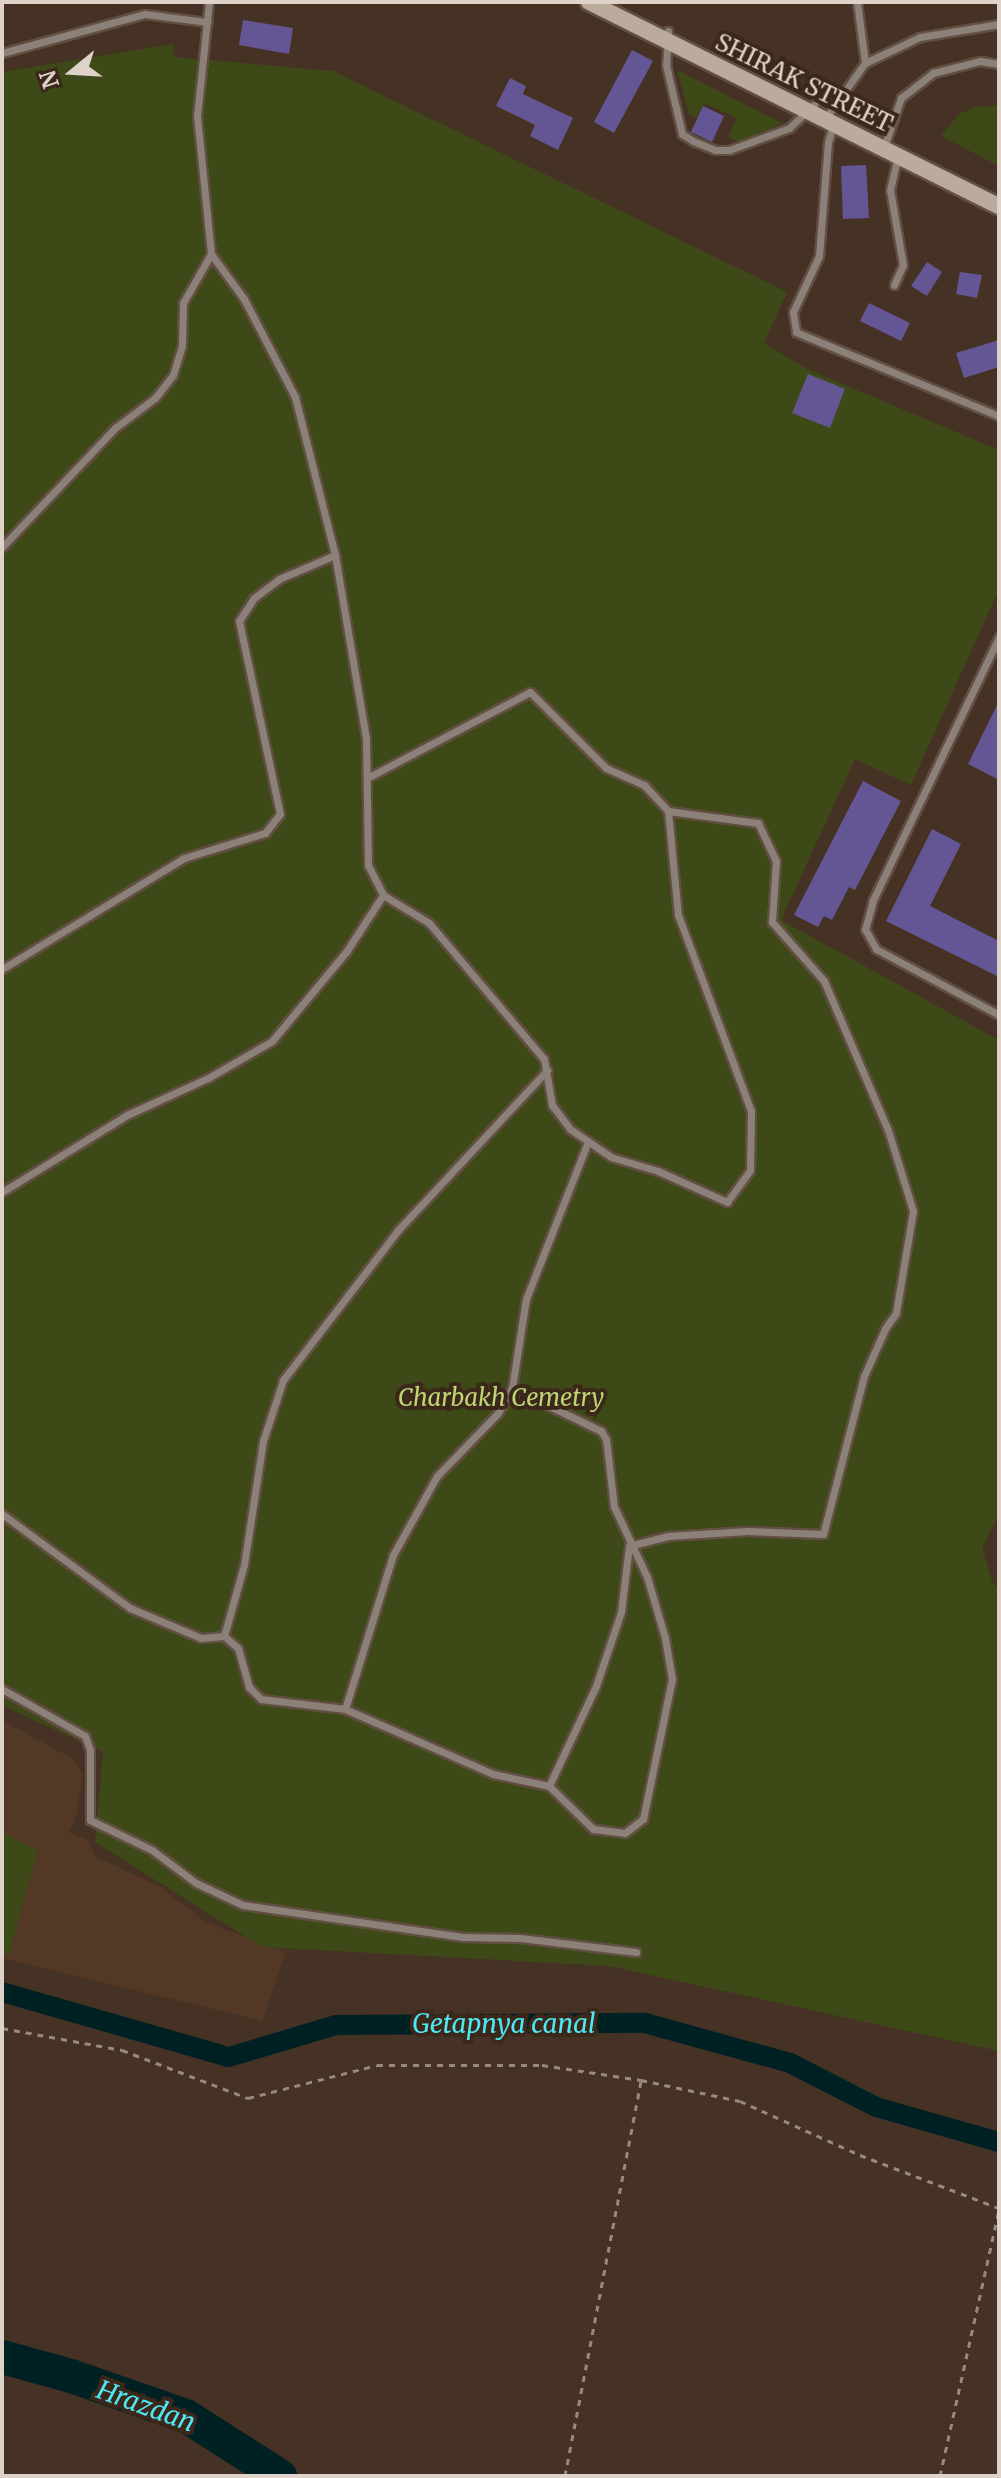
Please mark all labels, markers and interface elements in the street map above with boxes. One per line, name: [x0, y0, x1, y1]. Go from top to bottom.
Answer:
street label: SHIRAK STREET: [710, 28, 898, 138]
north arrow: [32, 32, 112, 112]
text: N: [33, 67, 65, 92]
park label: Charbakh Cemetry: [398, 1384, 604, 1412]
water label: Getapnya canal: [412, 2008, 596, 2040]
water label: Hrazdan: [92, 2374, 200, 2438]

